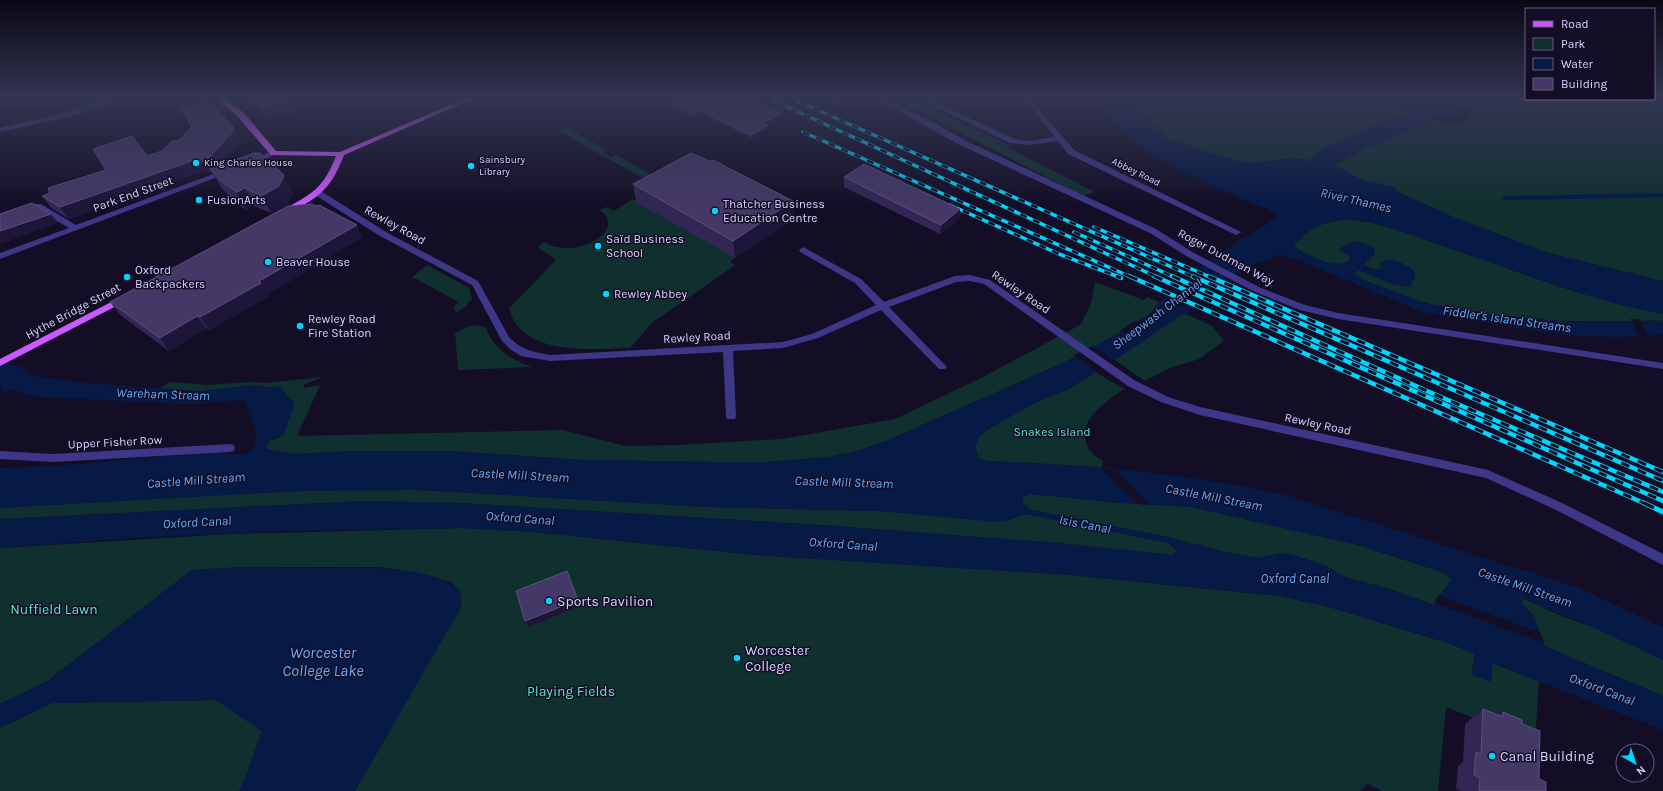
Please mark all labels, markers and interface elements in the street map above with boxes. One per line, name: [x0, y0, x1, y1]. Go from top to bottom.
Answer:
legend: [1525, 8, 1655, 100]
text: Road: [1561, 17, 1589, 31]
text: Park: [1561, 37, 1586, 51]
text: Water: [1561, 57, 1594, 71]
text: Building: [1561, 77, 1608, 91]
place label: Sainsbury Library: [479, 154, 525, 178]
street label: Abbey Road: [1110, 155, 1162, 189]
place label: King Charles House: [204, 157, 293, 169]
marker: King Charles House: [191, 158, 201, 168]
marker: Sainsbury Library: [466, 161, 476, 171]
street label: Park End Street: [91, 173, 175, 215]
water label: River Thames: [1319, 185, 1393, 215]
place label: FusionArts: [207, 193, 266, 207]
marker: FusionArts: [194, 195, 204, 205]
place label: Thatcher Business Education Centre: [723, 197, 825, 225]
street label: Rewley Road: [362, 202, 428, 248]
marker: Thatcher Business Education Centre: [710, 206, 720, 216]
street label: Roger Dudman Way: [1176, 226, 1277, 288]
place label: Saïd Business School: [606, 232, 684, 260]
marker: Saïd Business School: [593, 241, 603, 251]
place label: Beaver House: [276, 255, 350, 269]
marker: Beaver House: [263, 257, 273, 267]
place label: Oxford Backpackers: [135, 263, 205, 291]
street label: Rewley Road: [989, 267, 1053, 317]
marker: Oxford Backpackers: [122, 272, 132, 282]
water label: Sheepwash Channel: [1109, 275, 1205, 353]
street label: Hythe Bridge Street: [23, 280, 123, 342]
place label: Rewley Abbey: [614, 287, 687, 301]
marker: Rewley Abbey: [601, 289, 611, 299]
water label: Fiddler's Island Streams: [1442, 303, 1572, 335]
place label: Rewley Road Fire Station: [308, 312, 376, 340]
marker: Rewley Road Fire Station: [295, 321, 305, 331]
street label: Rewley Road: [663, 328, 731, 346]
water label: Wareham Stream: [116, 385, 210, 403]
street label: Rewley Road: [1283, 410, 1353, 438]
park label: Snakes Island: [1013, 425, 1091, 439]
street label: Upper Fisher Row: [67, 433, 163, 451]
water label: Castle Mill Stream: [470, 465, 570, 485]
water label: Castle Mill Stream: [146, 469, 246, 491]
water label: Castle Mill Stream: [795, 473, 894, 491]
water label: Castle Mill Stream: [1164, 480, 1264, 514]
water label: Oxford Canal: [485, 508, 555, 528]
water label: Isis Canal: [1058, 512, 1112, 536]
water label: Oxford Canal: [162, 513, 232, 531]
water label: Oxford Canal: [808, 534, 878, 554]
water label: Castle Mill Stream: [1476, 564, 1574, 610]
water label: Oxford Canal: [1261, 571, 1329, 586]
place label: Sports Pavilion: [557, 593, 653, 610]
marker: Sports Pavilion: [544, 596, 554, 606]
park label: Nuffield Lawn: [10, 601, 98, 618]
place label: Worcester College: [745, 642, 810, 675]
water label: Worcester College Lake: [282, 643, 364, 680]
marker: Worcester College: [732, 653, 742, 663]
water label: Oxford Canal: [1567, 670, 1637, 708]
park label: Playing Fields: [527, 683, 615, 700]
north arrow: [1615, 743, 1655, 783]
place label: Canal Building: [1500, 748, 1594, 765]
marker: Canal Building: [1487, 751, 1497, 761]
text: N: [1634, 763, 1648, 778]

